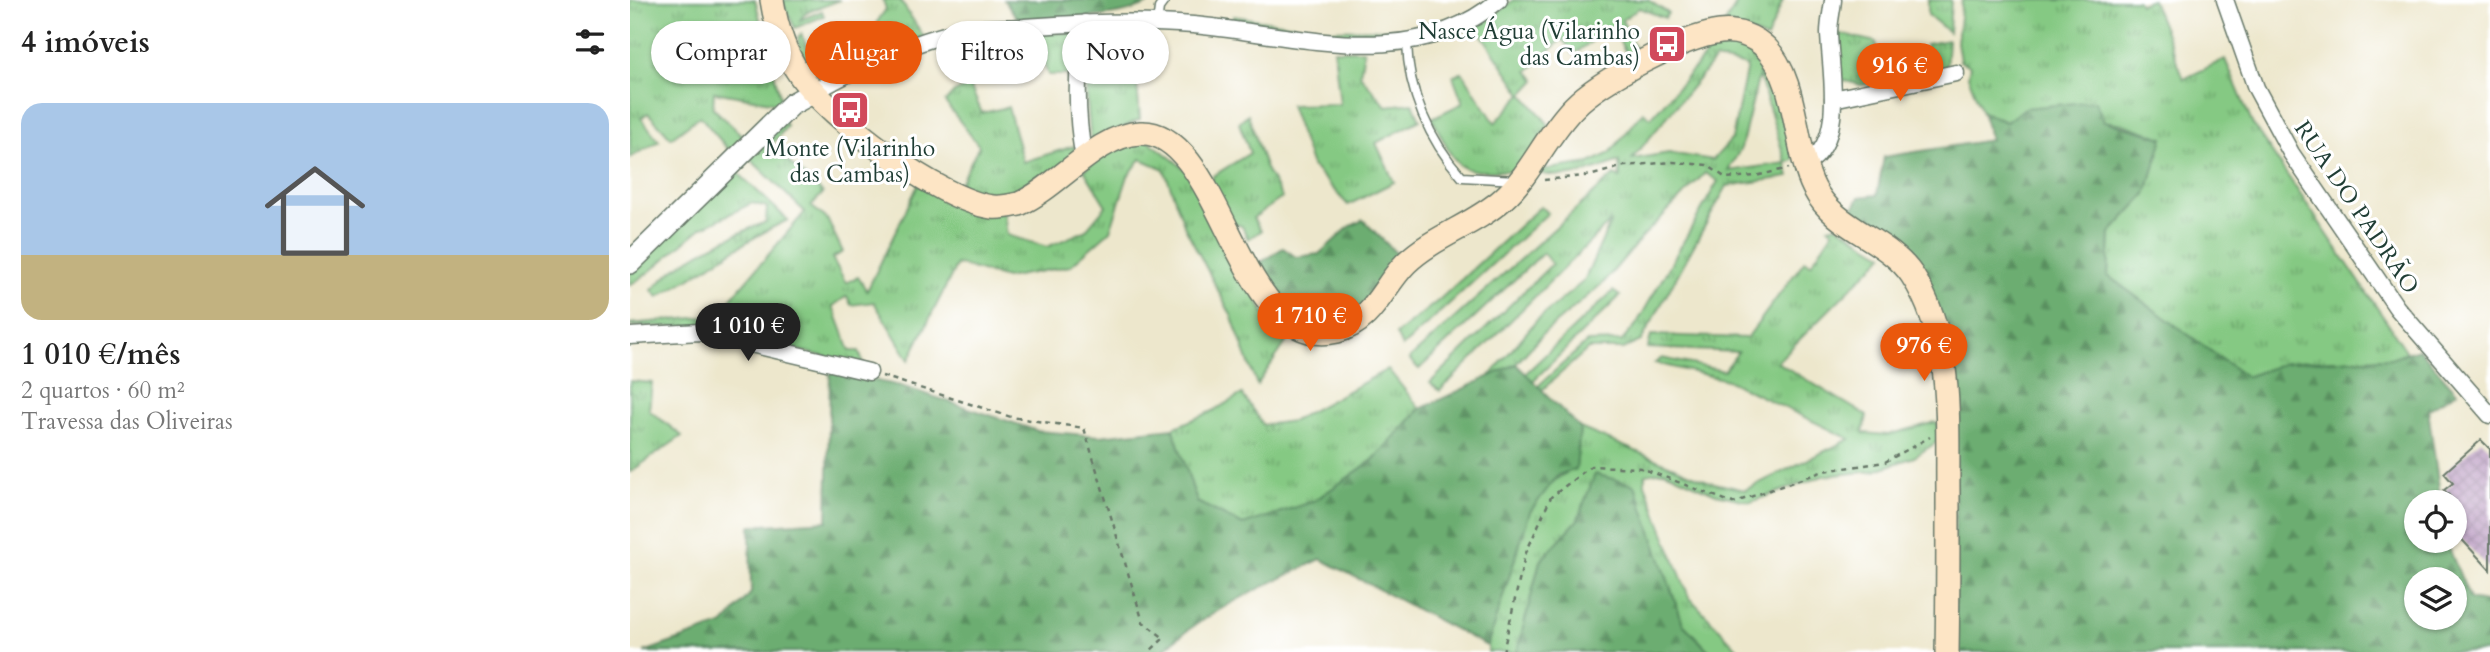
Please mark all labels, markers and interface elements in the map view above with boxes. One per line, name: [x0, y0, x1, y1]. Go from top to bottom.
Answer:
place label: Nasce Água (Vilarinho das Cambas): [1418, 16, 1640, 73]
chip: Comprar: [651, 21, 791, 84]
chip: Alugar: [805, 21, 922, 84]
chip: Filtros: [936, 21, 1048, 84]
chip: Novo: [1062, 21, 1169, 84]
text: 4 imóveis: [21, 22, 150, 63]
icon: filters: [571, 23, 609, 61]
bus stop icon: Nasce Água (Vilarinho das Cambas): [1646, 23, 1688, 65]
pin: 916 €: [1851, 43, 1949, 103]
text: 916 €: [1872, 50, 1928, 81]
bus stop icon: Monte (Vilarinho das Cambas): [829, 89, 871, 131]
street label: RUA DO PADRÃO: [2287, 114, 2427, 300]
place label: Monte (Vilarinho das Cambas): [765, 133, 935, 190]
icon: home: [252, 148, 378, 274]
pin: 1 710 €: [1245, 294, 1375, 353]
text: 1 710 €: [1273, 300, 1347, 331]
pin: 1 010 €: [683, 304, 813, 363]
text: 1 010 €: [711, 310, 785, 341]
pin: 976 €: [1875, 324, 1973, 383]
text: 976 €: [1896, 330, 1952, 361]
text: 1 010 €/mês: [21, 334, 181, 375]
text: 2 quartos · 60 m²: [21, 375, 185, 406]
text: Travessa das Oliveiras: [21, 406, 233, 437]
map controls: [2404, 490, 2467, 630]
button: locate: [2404, 490, 2467, 553]
button: layers: [2404, 567, 2467, 630]

